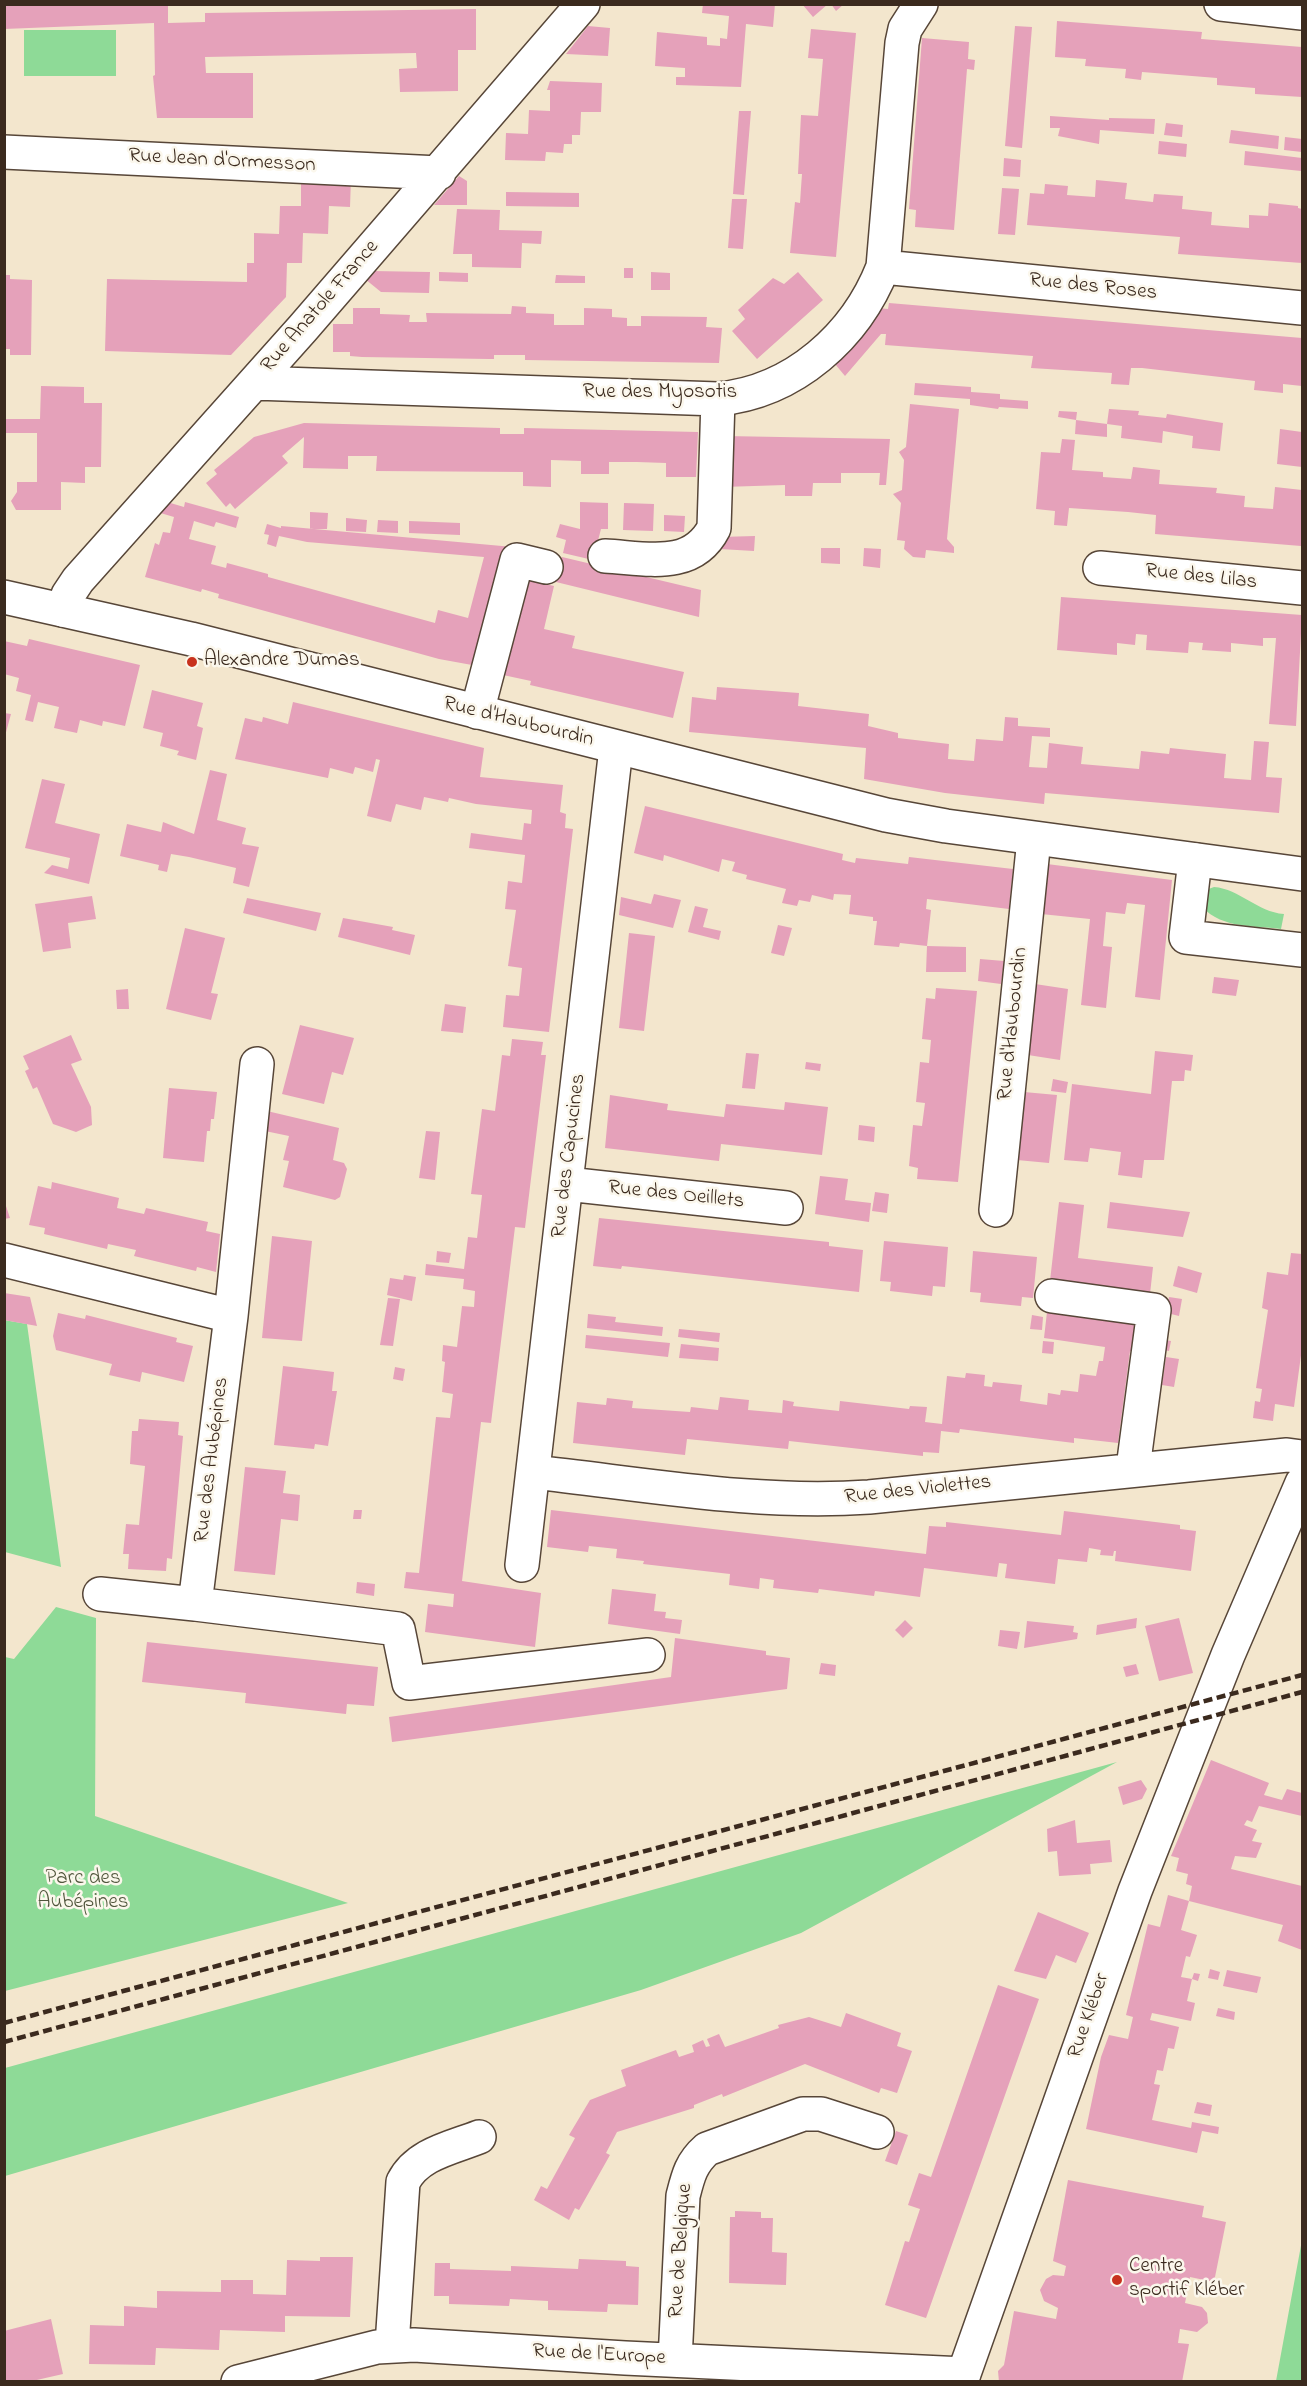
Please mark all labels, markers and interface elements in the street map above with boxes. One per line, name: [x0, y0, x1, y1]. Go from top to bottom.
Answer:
street label: Rue Jean d'Ormesson: [128, 145, 316, 179]
street label: Rue Anatole France: [257, 236, 385, 378]
street label: Rue des Roses: [1028, 269, 1158, 307]
street label: Rue des Myosotis: [583, 381, 737, 407]
street label: Rue des Lilas: [1144, 560, 1258, 596]
place label: Alexandre Dumas: [204, 649, 360, 675]
marker: Alexandre Dumas: [185, 655, 199, 669]
street label: Rue d'Haubourdin: [440, 692, 596, 754]
street label: Rue d'Haubourdin: [993, 946, 1035, 1102]
street label: Rue des Capucines: [547, 1072, 593, 1240]
street label: Rue des Oeillets: [607, 1176, 745, 1216]
street label: Rue des Aubépines: [190, 1376, 236, 1544]
street label: Rue des Violettes: [843, 1471, 993, 1511]
park label: Parc des Aubépines: [37, 1867, 129, 1917]
street label: Rue Kléber: [1064, 1970, 1116, 2062]
street label: Rue de Belgique: [665, 2183, 699, 2319]
place label: Centre sportif Kléber: [1129, 2255, 1244, 2305]
marker: Centre sportif Kléber: [1110, 2273, 1124, 2287]
street label: Rue de l'Europe: [532, 2340, 666, 2372]

